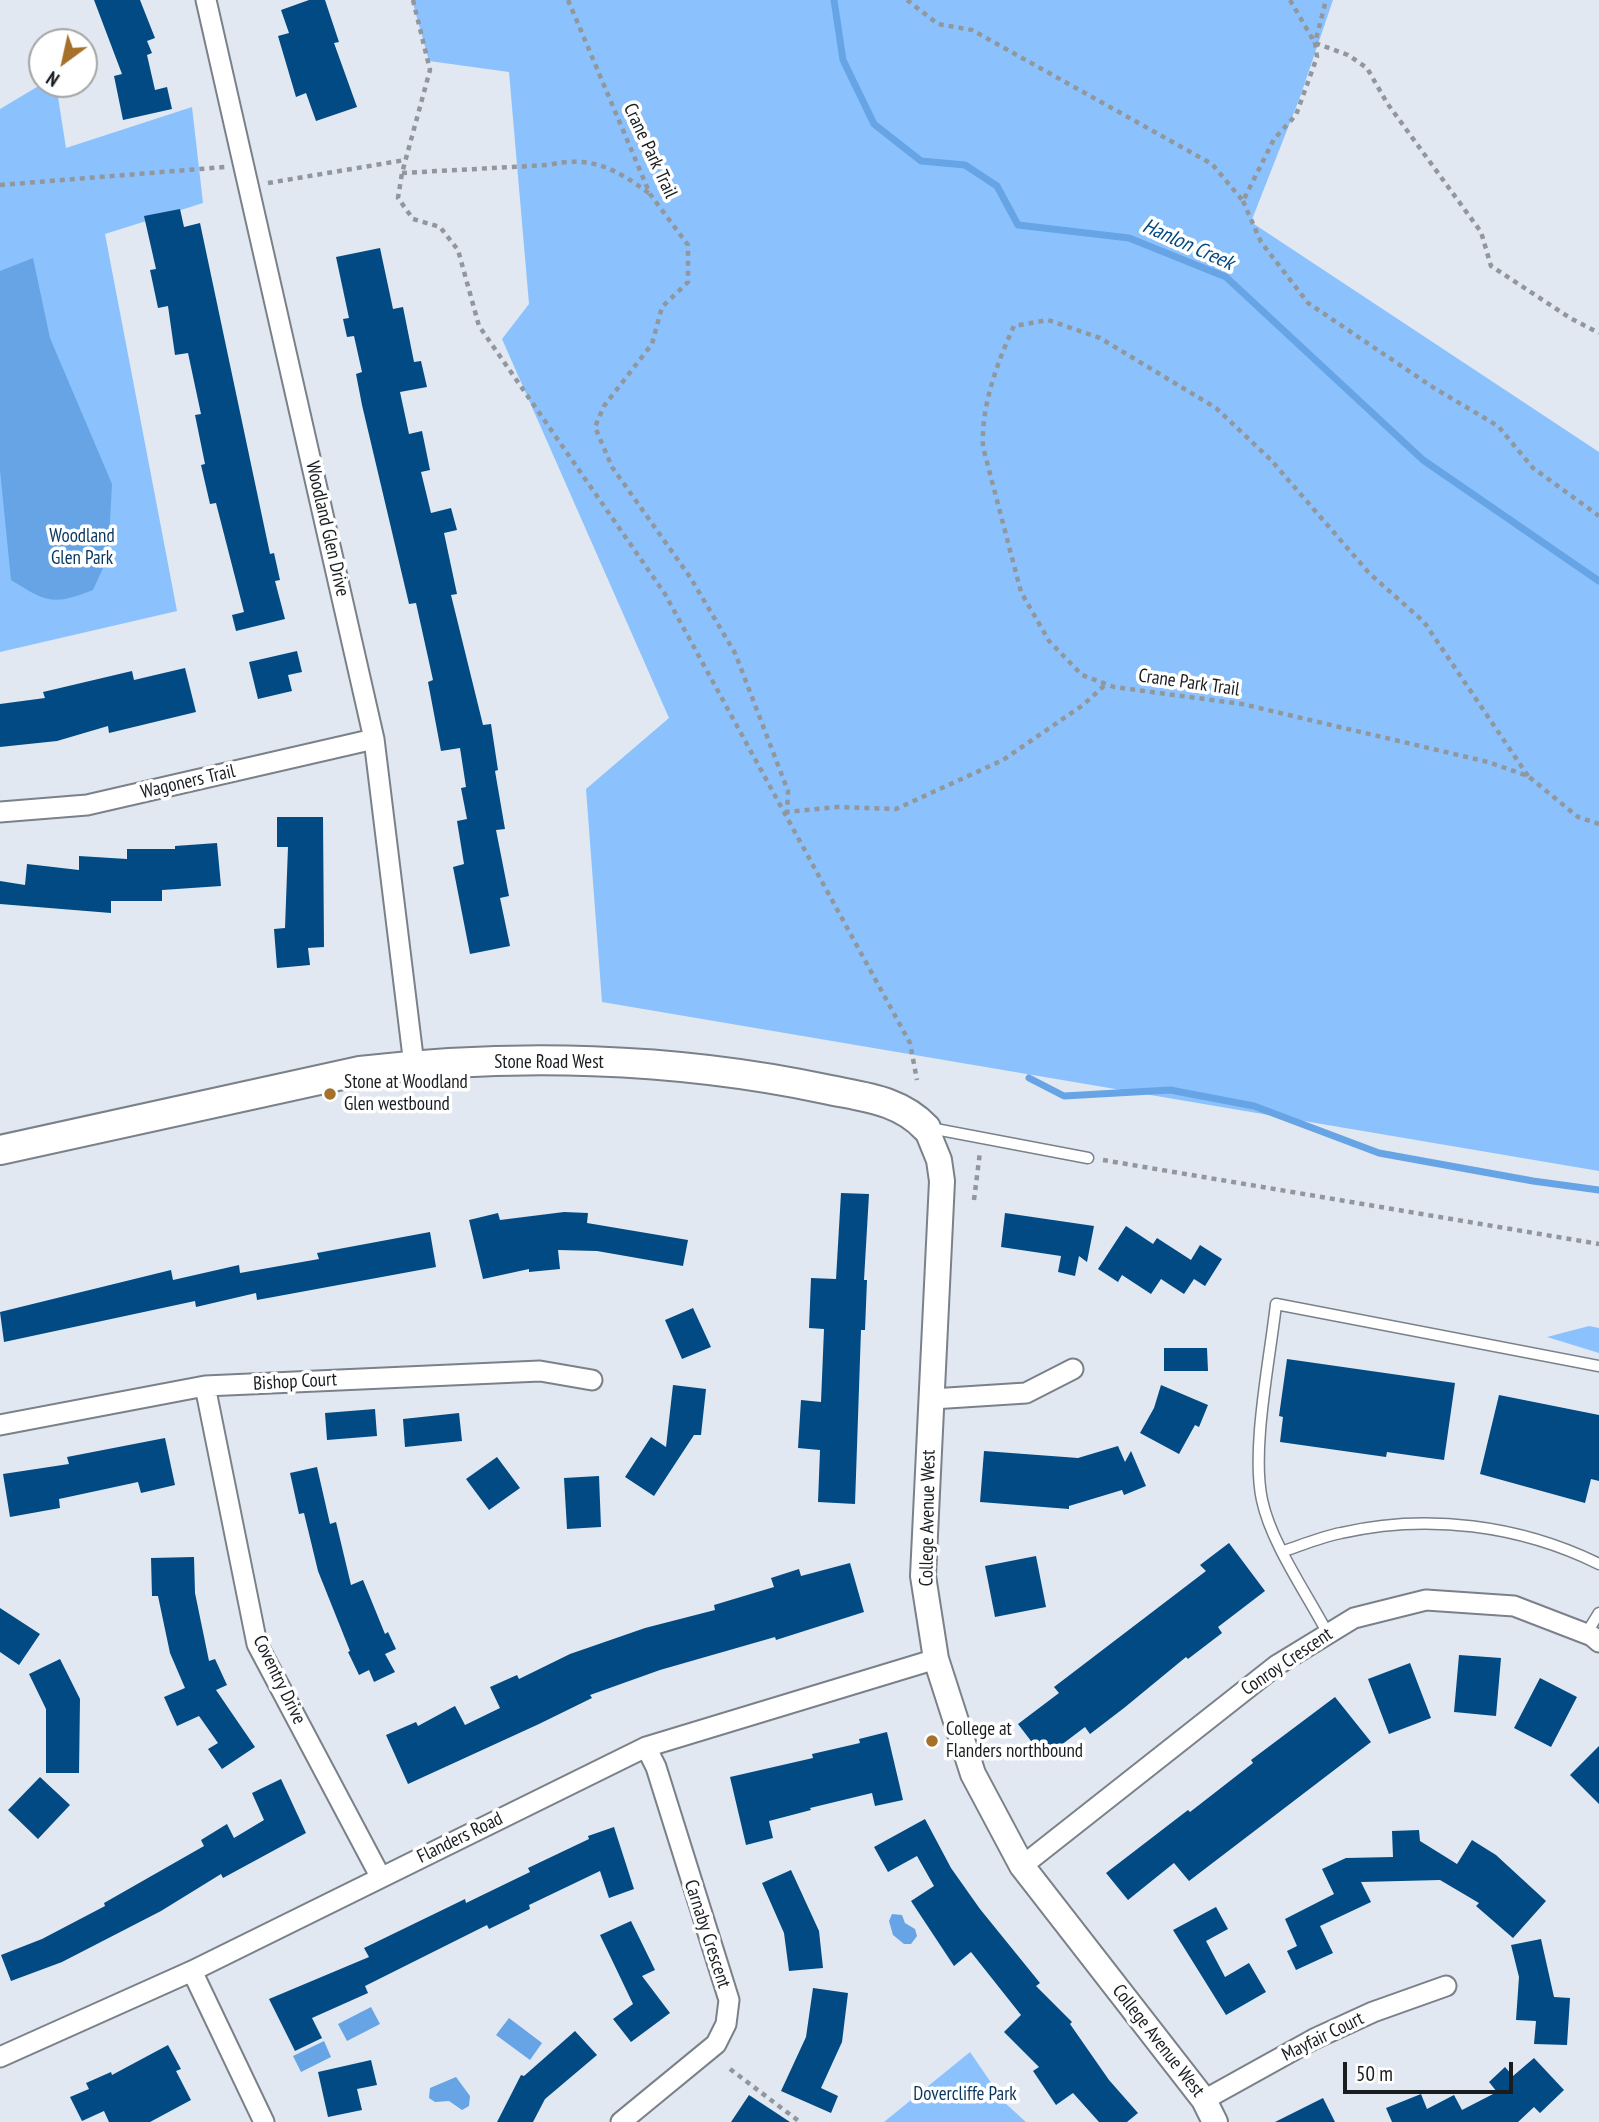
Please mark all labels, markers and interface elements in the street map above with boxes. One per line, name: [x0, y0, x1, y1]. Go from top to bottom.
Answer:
north arrow: [28, 28, 98, 98]
text: N: [42, 66, 63, 92]
street label: Crane Park Trail: [618, 100, 682, 202]
water label: Hanlon Creek: [1139, 214, 1237, 276]
street label: Woodland Glen Drive: [300, 459, 354, 599]
park label: Woodland Glen Park: [49, 526, 115, 570]
street label: Crane Park Trail: [1137, 665, 1241, 701]
street label: Wagoners Trail: [139, 760, 237, 804]
street label: Stone Road West: [494, 1052, 604, 1074]
place label: Stone at Woodland Glen westbound: [344, 1072, 468, 1116]
marker: Stone at Woodland Glen westbound: [322, 1086, 338, 1102]
street label: Bishop Court: [253, 1368, 337, 1396]
street label: College Avenue West: [915, 1449, 941, 1587]
street label: Conroy Crescent: [1237, 1623, 1337, 1701]
street label: Coventry Drive: [248, 1632, 310, 1728]
place label: College at Flanders northbound: [946, 1719, 1083, 1763]
marker: College at Flanders northbound: [924, 1733, 940, 1749]
street label: Flanders Road: [413, 1808, 507, 1868]
street label: Carnaby Crescent: [679, 1877, 735, 1991]
street label: College Avenue West: [1107, 1980, 1209, 2102]
street label: Mayfair Court: [1278, 2007, 1368, 2067]
scale bar: [1347, 2048, 1517, 2092]
text: 50 m: [1356, 2060, 1393, 2087]
park label: Dovercliffe Park: [913, 2084, 1017, 2106]

